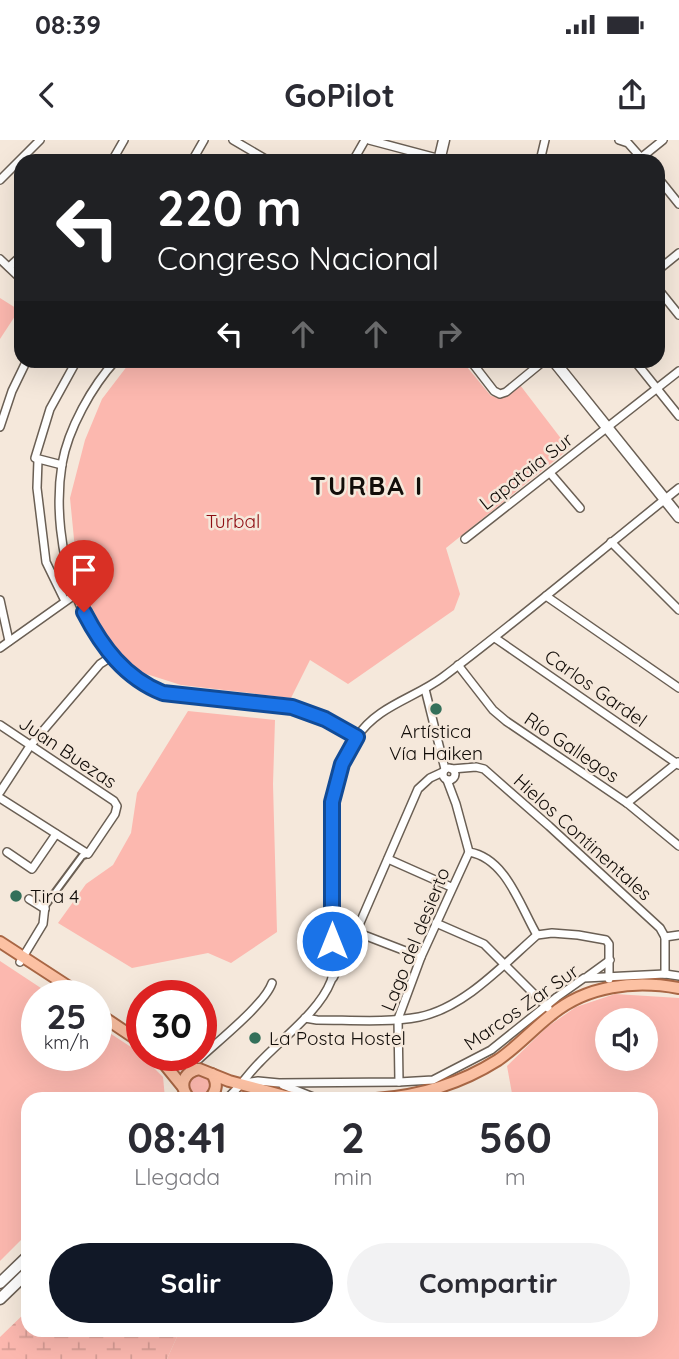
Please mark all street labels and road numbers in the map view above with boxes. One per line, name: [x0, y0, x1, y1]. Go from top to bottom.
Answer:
street label: Lapataia Sur: [474, 427, 578, 515]
street label: Carlos Gardel: [540, 644, 652, 732]
street label: Río Gallegos: [520, 706, 624, 788]
street label: Juan Buezas: [15, 711, 122, 794]
street label: Hielos Continentales: [509, 768, 657, 906]
street label: Lago del desierto: [375, 864, 455, 1014]
street label: Marcos Zar Sur: [459, 958, 584, 1055]

